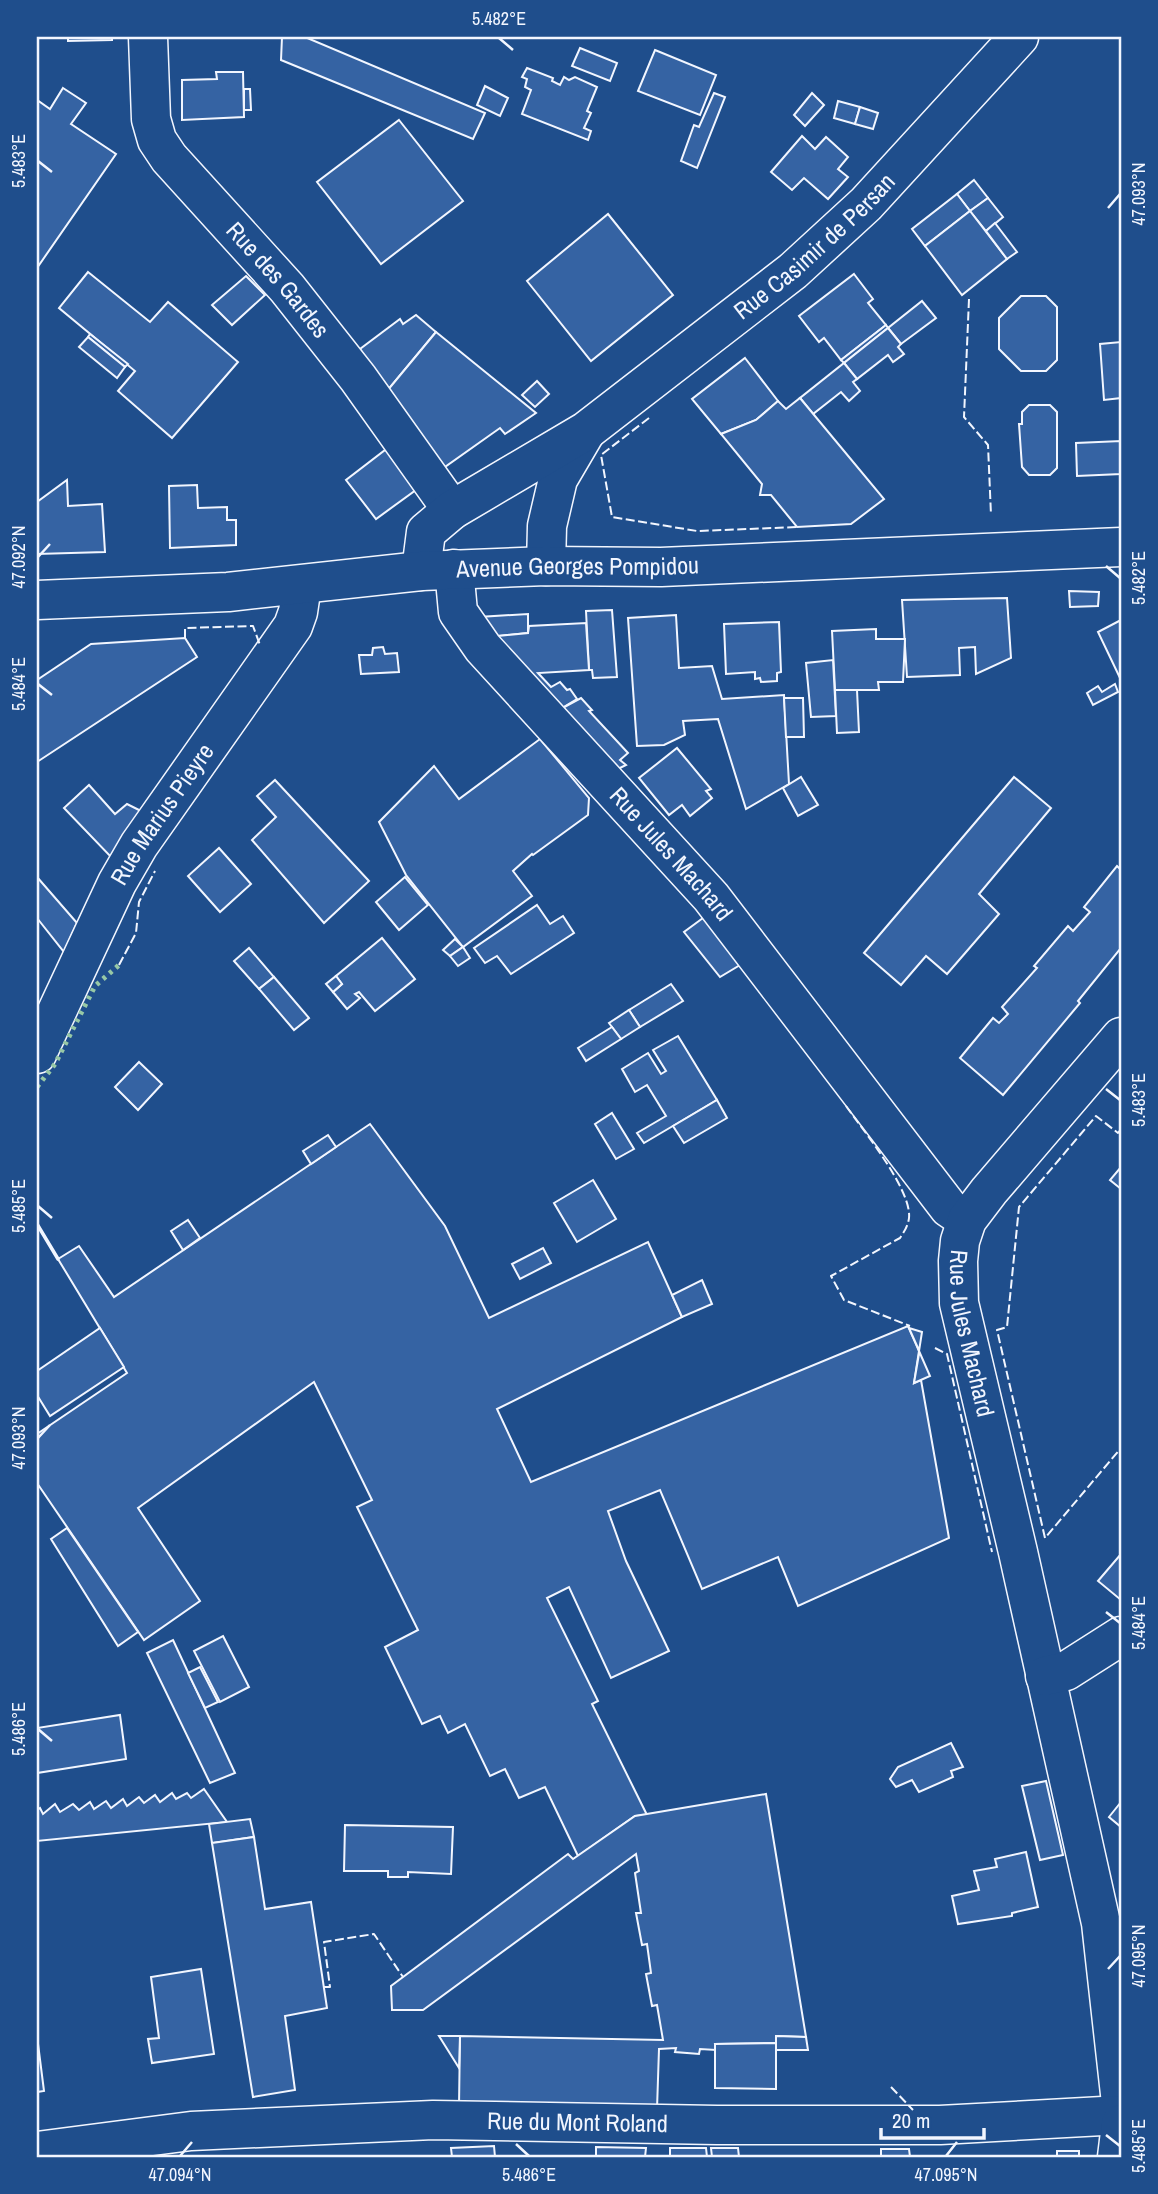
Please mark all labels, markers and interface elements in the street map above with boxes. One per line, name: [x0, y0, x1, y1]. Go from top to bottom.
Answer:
text: 5.482°E: [472, 6, 526, 31]
text: 5.483°E: [6, 134, 31, 188]
text: 47.093°N: [1126, 163, 1151, 226]
street label: Rue Casimir de Persan: [727, 166, 902, 326]
street label: Rue des Gardes: [220, 215, 337, 344]
text: 47.092°N: [6, 526, 31, 589]
street label: Avenue Georges Pompidou: [455, 548, 700, 585]
text: 5.482°E: [1126, 551, 1151, 605]
text: 5.484°E: [6, 657, 31, 711]
street label: Rue Marius Pieyre: [102, 737, 221, 890]
street label: Rue Jules Machard: [603, 780, 740, 927]
text: 5.483°E: [1126, 1073, 1151, 1127]
text: 5.485°E: [6, 1179, 31, 1233]
street label: Rue Jules Machard: [943, 1248, 1002, 1420]
text: 47.093°N: [6, 1407, 31, 1470]
text: 5.484°E: [1126, 1596, 1151, 1650]
text: 5.486°E: [6, 1702, 31, 1756]
text: 47.095°N: [1126, 1925, 1151, 1988]
scale bar: [881, 2096, 985, 2140]
street label: Rue du Mont Roland: [487, 2104, 668, 2139]
text: 20 m: [892, 2106, 930, 2135]
text: 5.485°E: [1126, 2119, 1151, 2173]
text: 47.094°N: [149, 2162, 212, 2187]
text: 5.486°E: [502, 2162, 556, 2187]
text: 47.095°N: [915, 2162, 978, 2187]

